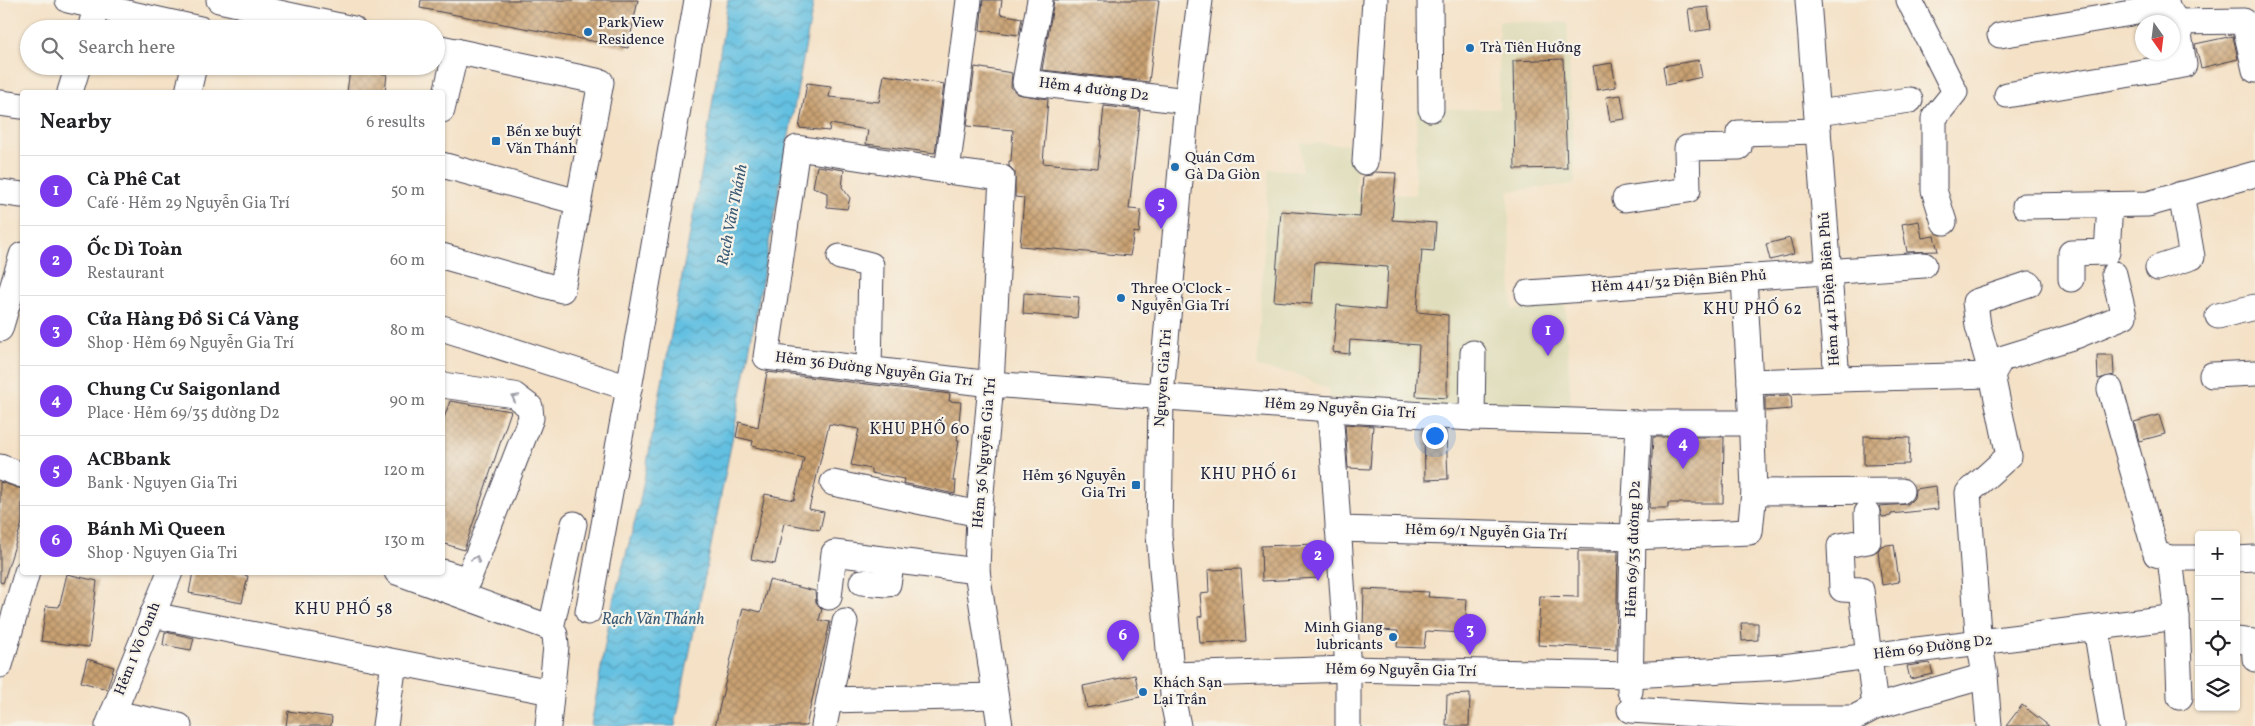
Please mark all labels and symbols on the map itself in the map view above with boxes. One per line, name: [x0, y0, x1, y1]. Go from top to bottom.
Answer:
place label: Park View Residence: [598, 13, 664, 51]
north arrow: [2135, 15, 2180, 60]
marker: Park View Residence: [582, 26, 594, 38]
place label: Trà Tiên Hưởng: [1480, 38, 1582, 59]
marker: Trà Tiên Hưởng: [1464, 42, 1476, 54]
street label: Hẻm 4 đường D2: [1038, 73, 1150, 107]
place label: Bến xe buýt Văn Thánh: [506, 122, 582, 160]
marker: Bến xe buýt Văn Thánh: [490, 135, 502, 147]
place label: Quán Cơm Gà Da Giòn: [1185, 148, 1260, 186]
marker: Quán Cơm Gà Da Giòn: [1169, 161, 1181, 173]
water label: Rạch Văn Thánh: [712, 162, 754, 268]
pin: 5: [1145, 188, 1177, 229]
street label: Hẻm 441 Điện Biên Phủ: [1814, 211, 1846, 367]
street label: Hẻm 441/32 Điện Biên Phủ: [1591, 265, 1767, 299]
place label: Three O'Clock - Nguyễn Gia Trí: [1131, 279, 1231, 317]
marker: Three O'Clock - Nguyễn Gia Trí: [1115, 292, 1127, 304]
district label: KHU PHỐ 62: [1703, 297, 1803, 321]
pin: 1: [1532, 315, 1564, 356]
street label: Nguyen Gia Tri: [1150, 328, 1178, 428]
street label: Hẻm 36 Đường Nguyễn Gia Trí: [774, 347, 975, 393]
street label: Hẻm 36 Nguyễn Gia Trí: [968, 376, 1002, 529]
street label: Hẻm 29 Nguyễn Gia Trí: [1264, 393, 1417, 425]
one-way arrow: [512, 394, 521, 404]
district label: KHU PHỐ 60: [870, 417, 970, 441]
your location: [1422, 423, 1448, 449]
pin: 4: [1667, 428, 1699, 469]
district label: KHU PHỐ 61: [1200, 462, 1298, 486]
place label: Hẻm 36 Nguyễn Gia Tri: [1022, 466, 1126, 504]
marker: Hẻm 36 Nguyễn Gia Tri: [1130, 479, 1142, 491]
street label: Hẻm 69/35 đường D2: [1621, 480, 1647, 618]
street label: Hẻm 69/1 Nguyễn Gia Trí: [1405, 520, 1568, 546]
pin: 2: [1302, 540, 1334, 581]
one-way arrow: [470, 555, 480, 564]
district label: KHU PHỐ 58: [295, 597, 393, 621]
street label: Hẻm 1 Võ Oanh: [110, 599, 166, 699]
water label: Rạch Văn Thánh: [602, 609, 704, 631]
pin: 3: [1454, 614, 1486, 655]
place label: Minh Giang lubricants: [1304, 618, 1383, 656]
pin: 6: [1107, 620, 1139, 661]
street label: Hẻm 69 Đường D2: [1872, 630, 1994, 666]
marker: Minh Giang lubricants: [1387, 631, 1399, 643]
street label: Hẻm 69 Nguyễn Gia Trí: [1325, 659, 1477, 683]
place label: Khách Sạn Lại Trần: [1153, 673, 1223, 711]
marker: Khách Sạn Lại Trần: [1137, 686, 1149, 698]

